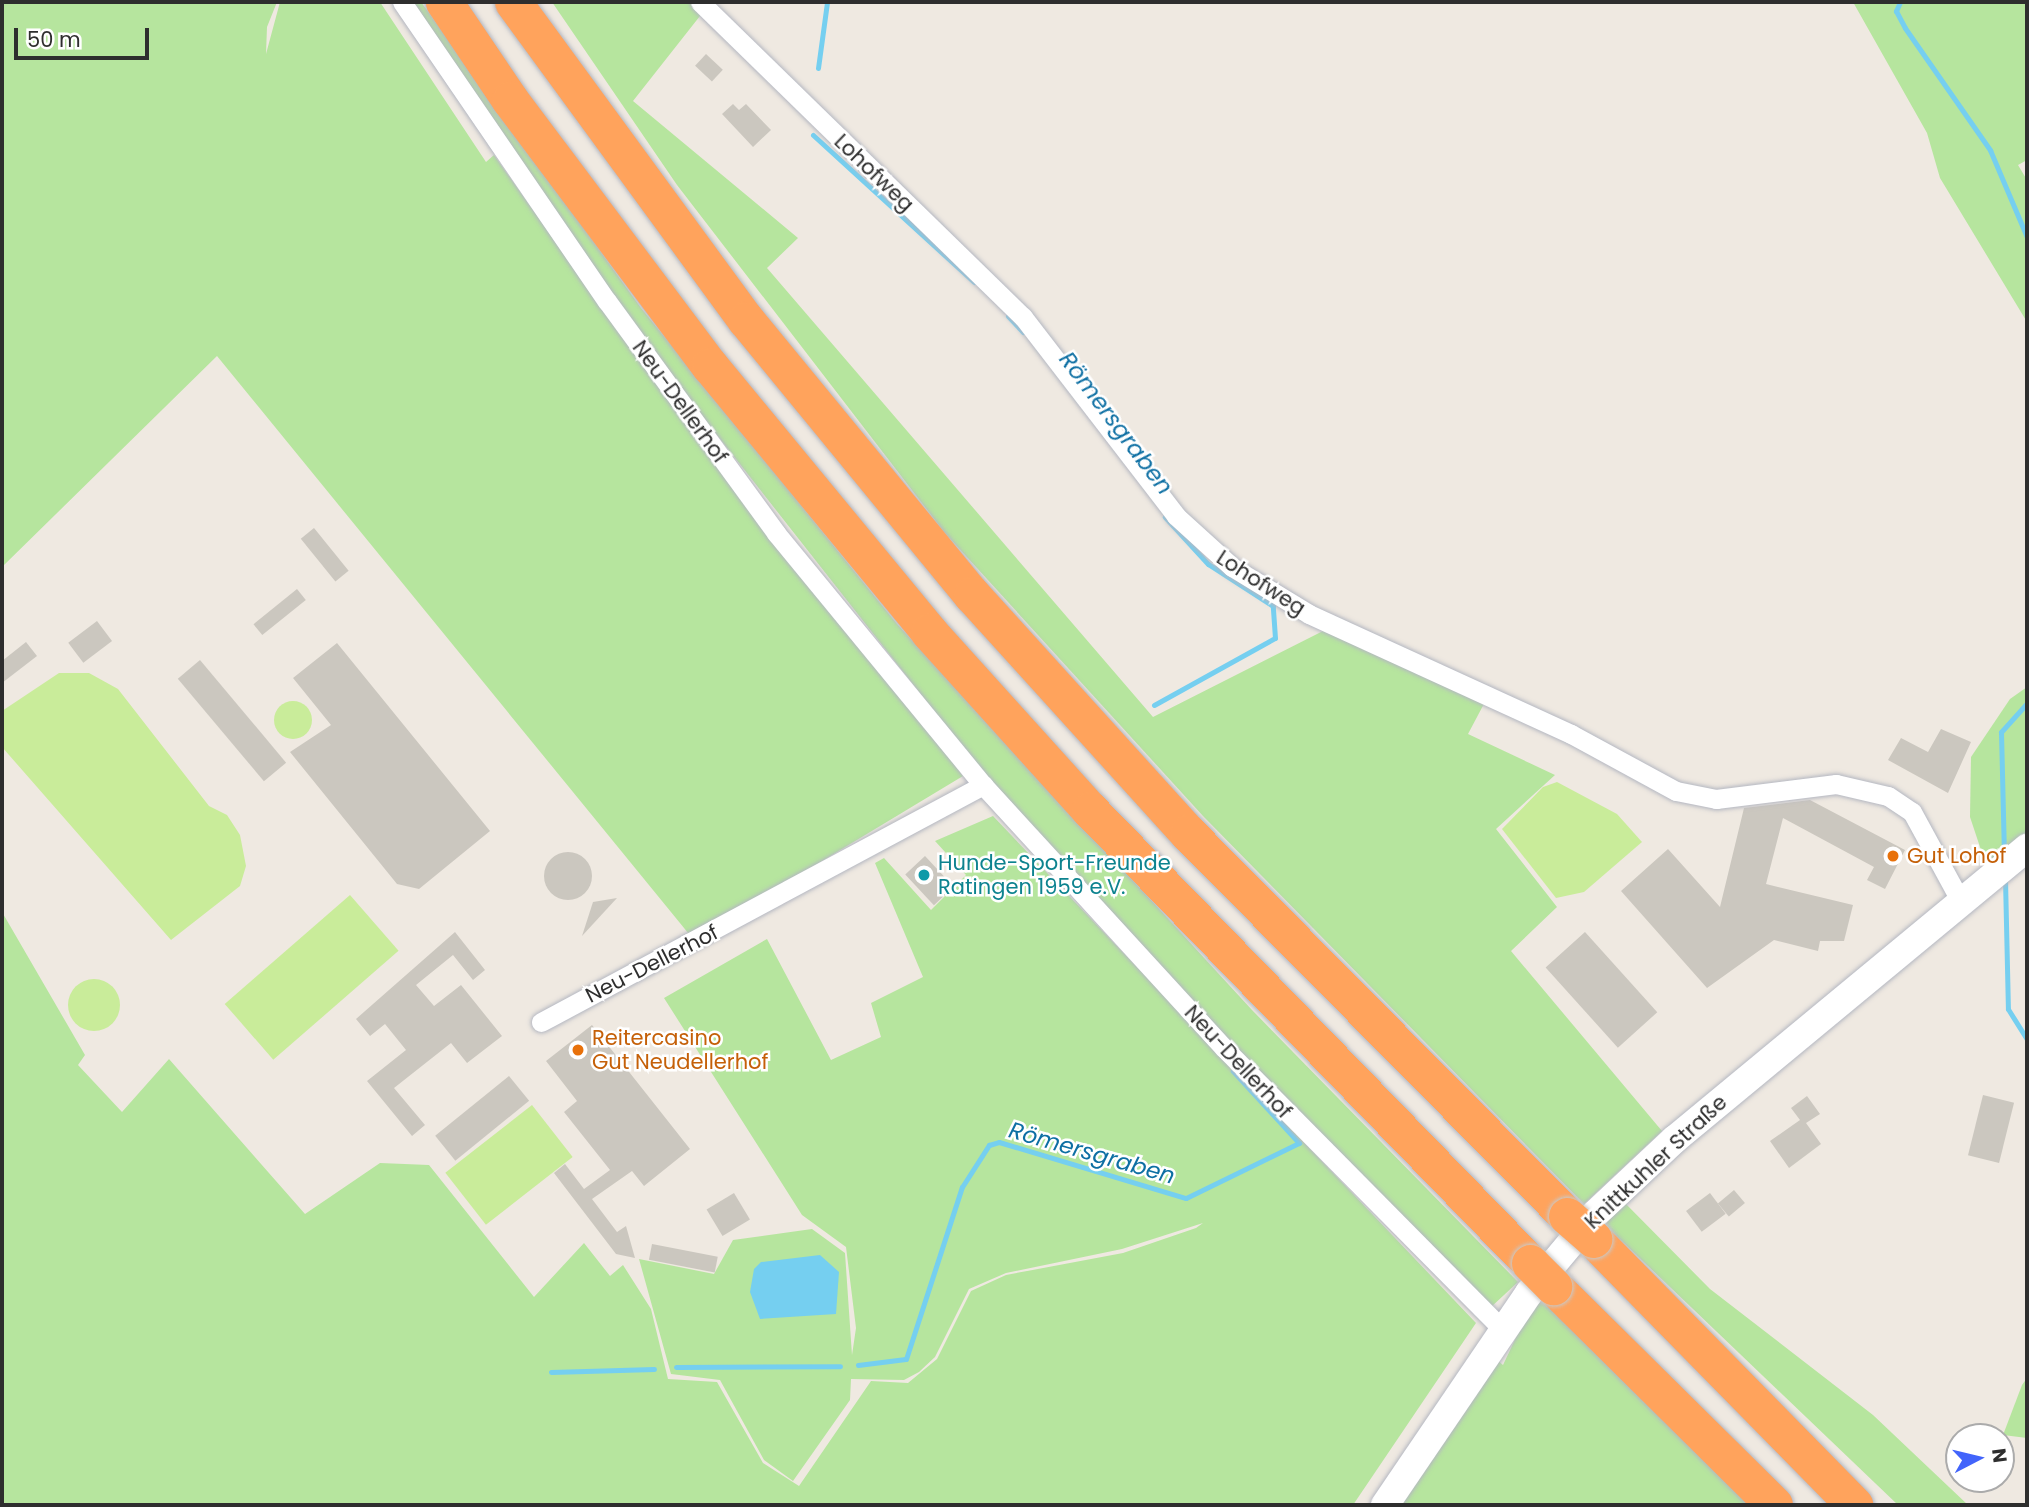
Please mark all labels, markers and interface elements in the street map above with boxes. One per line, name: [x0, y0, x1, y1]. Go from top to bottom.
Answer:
scale bar: [18, 14, 152, 58]
text: 50 m: [27, 25, 81, 54]
street label: Lohofweg: [829, 129, 919, 217]
street label: Neu-Dellerhof: [627, 336, 733, 468]
water label: Römersgraben: [1053, 346, 1179, 500]
street label: Lohofweg: [1212, 545, 1310, 621]
place label: Gut Lohof: [1907, 843, 2006, 869]
marker: Gut Lohof: [1885, 848, 1901, 864]
place label: Hunde-Sport-Freunde Ratingen 1959 e.V.: [938, 850, 1171, 900]
marker: Hunde-Sport-Freunde Ratingen 1959 e.V.: [916, 867, 932, 883]
street label: Neu-Dellerhof: [581, 920, 723, 1008]
street label: Neu-Dellerhof: [1179, 1000, 1297, 1124]
place label: Reitercasino Gut Neudellerhof: [592, 1025, 768, 1075]
marker: Reitercasino Gut Neudellerhof: [570, 1042, 586, 1058]
street label: Knittkuhler Straße: [1580, 1090, 1732, 1234]
water label: Römersgraben: [1006, 1116, 1178, 1190]
north arrow: [1945, 1423, 2015, 1493]
text: N: [1985, 1447, 2014, 1464]

